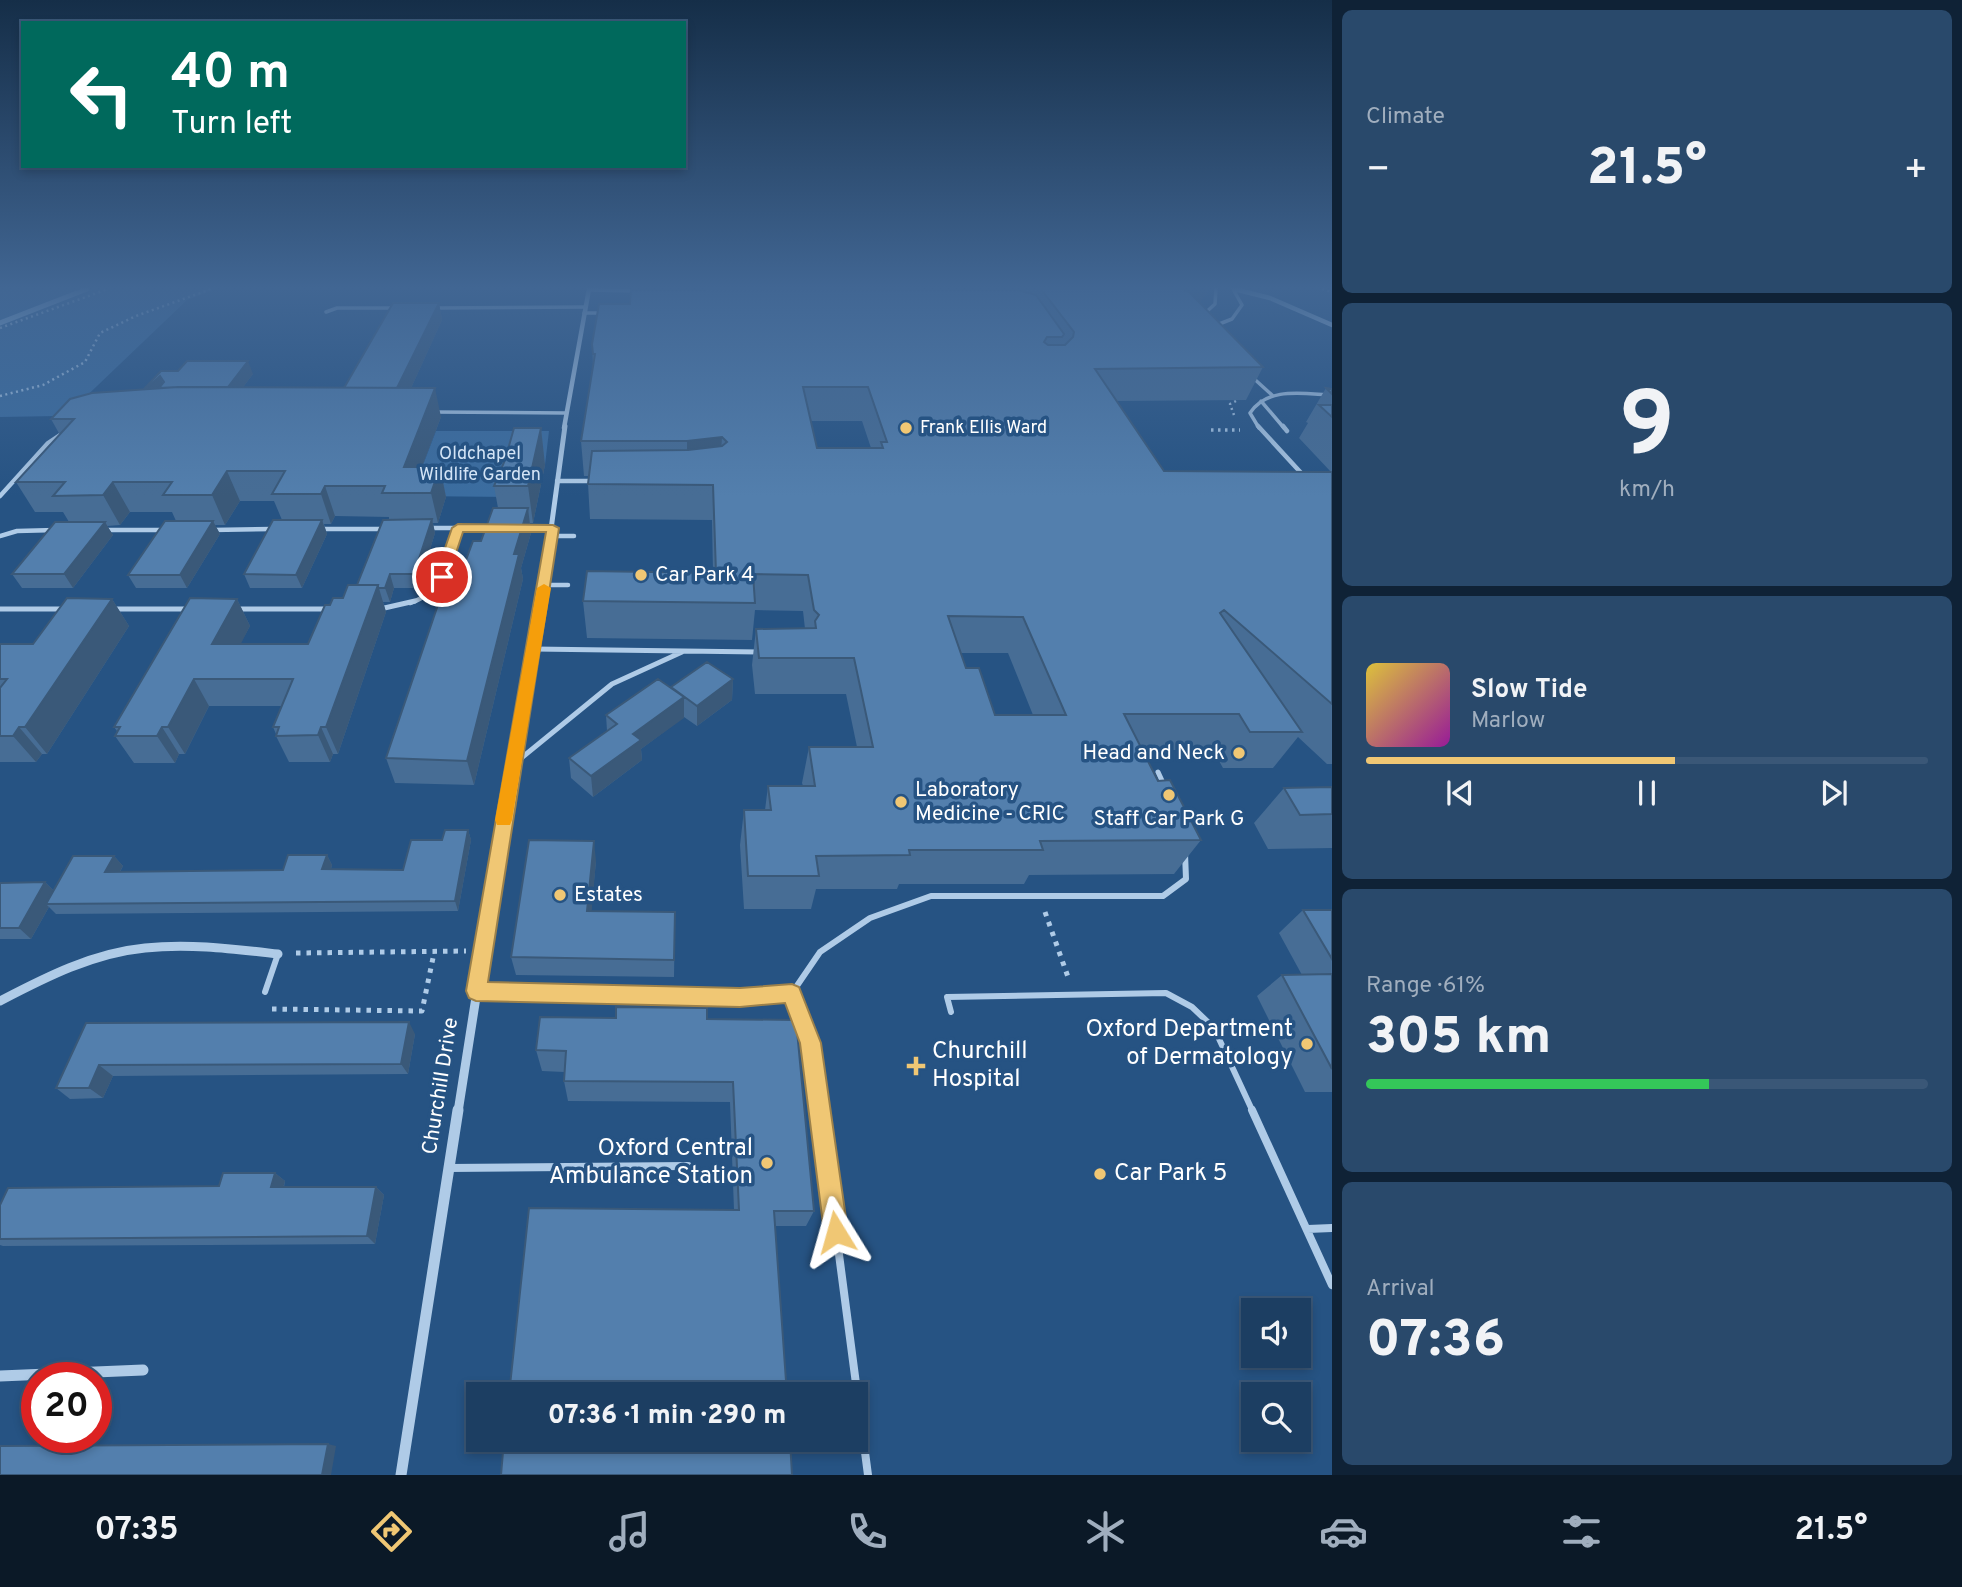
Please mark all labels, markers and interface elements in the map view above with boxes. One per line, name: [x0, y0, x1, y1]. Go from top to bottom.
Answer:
text: 40 m: [171, 44, 290, 106]
icon: left: [56, 49, 147, 140]
text: Climate: [1366, 103, 1445, 132]
text: Turn left: [171, 105, 292, 145]
text: 21.5°: [1587, 137, 1707, 203]
text: −: [1366, 147, 1391, 196]
text: +: [1903, 147, 1928, 196]
text: 9: [1619, 373, 1675, 488]
place label: Frank Ellis Ward: [920, 417, 1047, 440]
marker: Frank Ellis Ward: [898, 420, 914, 436]
park label: Oldchapel Wildlife Garden: [419, 443, 541, 487]
text: km/h: [1619, 476, 1675, 505]
pin: [412, 547, 472, 607]
icon: arrive: [423, 558, 461, 596]
place label: Car Park 4: [655, 562, 754, 589]
marker: Car Park 4: [633, 567, 649, 583]
text: Slow Tide: [1471, 674, 1588, 707]
text: Marlow: [1471, 707, 1545, 736]
place label: Head and Neck: [1083, 740, 1225, 767]
marker: Head and Neck: [1231, 745, 1247, 761]
icon: previous: [1441, 774, 1479, 812]
icon: pause: [1628, 774, 1666, 812]
icon: next: [1815, 774, 1853, 812]
place label: Laboratory Medicine - CRIC: [915, 777, 1065, 828]
marker: Staff Car Park G: [1161, 787, 1177, 803]
marker: Laboratory Medicine - CRIC: [893, 794, 909, 810]
place label: Staff Car Park G: [1094, 806, 1244, 833]
place label: Estates: [574, 882, 643, 909]
marker: Estates: [552, 887, 568, 903]
text: Range · 61%: [1366, 972, 1485, 1001]
text: 305 km: [1366, 1006, 1551, 1072]
place label: Oxford Department of Dermatology: [1085, 1015, 1293, 1073]
street label: Churchill Drive: [417, 1016, 465, 1156]
marker: Oxford Department of Dermatology: [1299, 1036, 1315, 1052]
place label: Churchill Hospital: [932, 1037, 1028, 1095]
marker: Churchill Hospital: [906, 1056, 926, 1076]
place label: Oxford Central Ambulance Station: [549, 1134, 753, 1192]
marker: Oxford Central Ambulance Station: [759, 1155, 775, 1171]
place label: Car Park 5: [1114, 1159, 1228, 1189]
marker: Car Park 5: [1092, 1166, 1108, 1182]
position arrow: [799, 1195, 873, 1269]
text: Arrival: [1366, 1275, 1435, 1304]
map controls: [1241, 1298, 1311, 1452]
button: sound: [1241, 1298, 1311, 1368]
text: 07:36: [1366, 1309, 1505, 1375]
speed limit sign: 20: [21, 1362, 112, 1453]
button: search: [1241, 1382, 1311, 1452]
text: 07:36 · 1 min · 290 m: [548, 1400, 786, 1433]
icon: directions: [367, 1507, 416, 1556]
icon: music: [605, 1507, 654, 1556]
icon: phone: [843, 1507, 892, 1556]
icon: climate: [1081, 1507, 1130, 1556]
icon: car: [1319, 1507, 1368, 1556]
icon: filters: [1557, 1507, 1606, 1556]
text: 07:35: [94, 1511, 179, 1551]
text: 21.5°: [1794, 1511, 1868, 1551]

